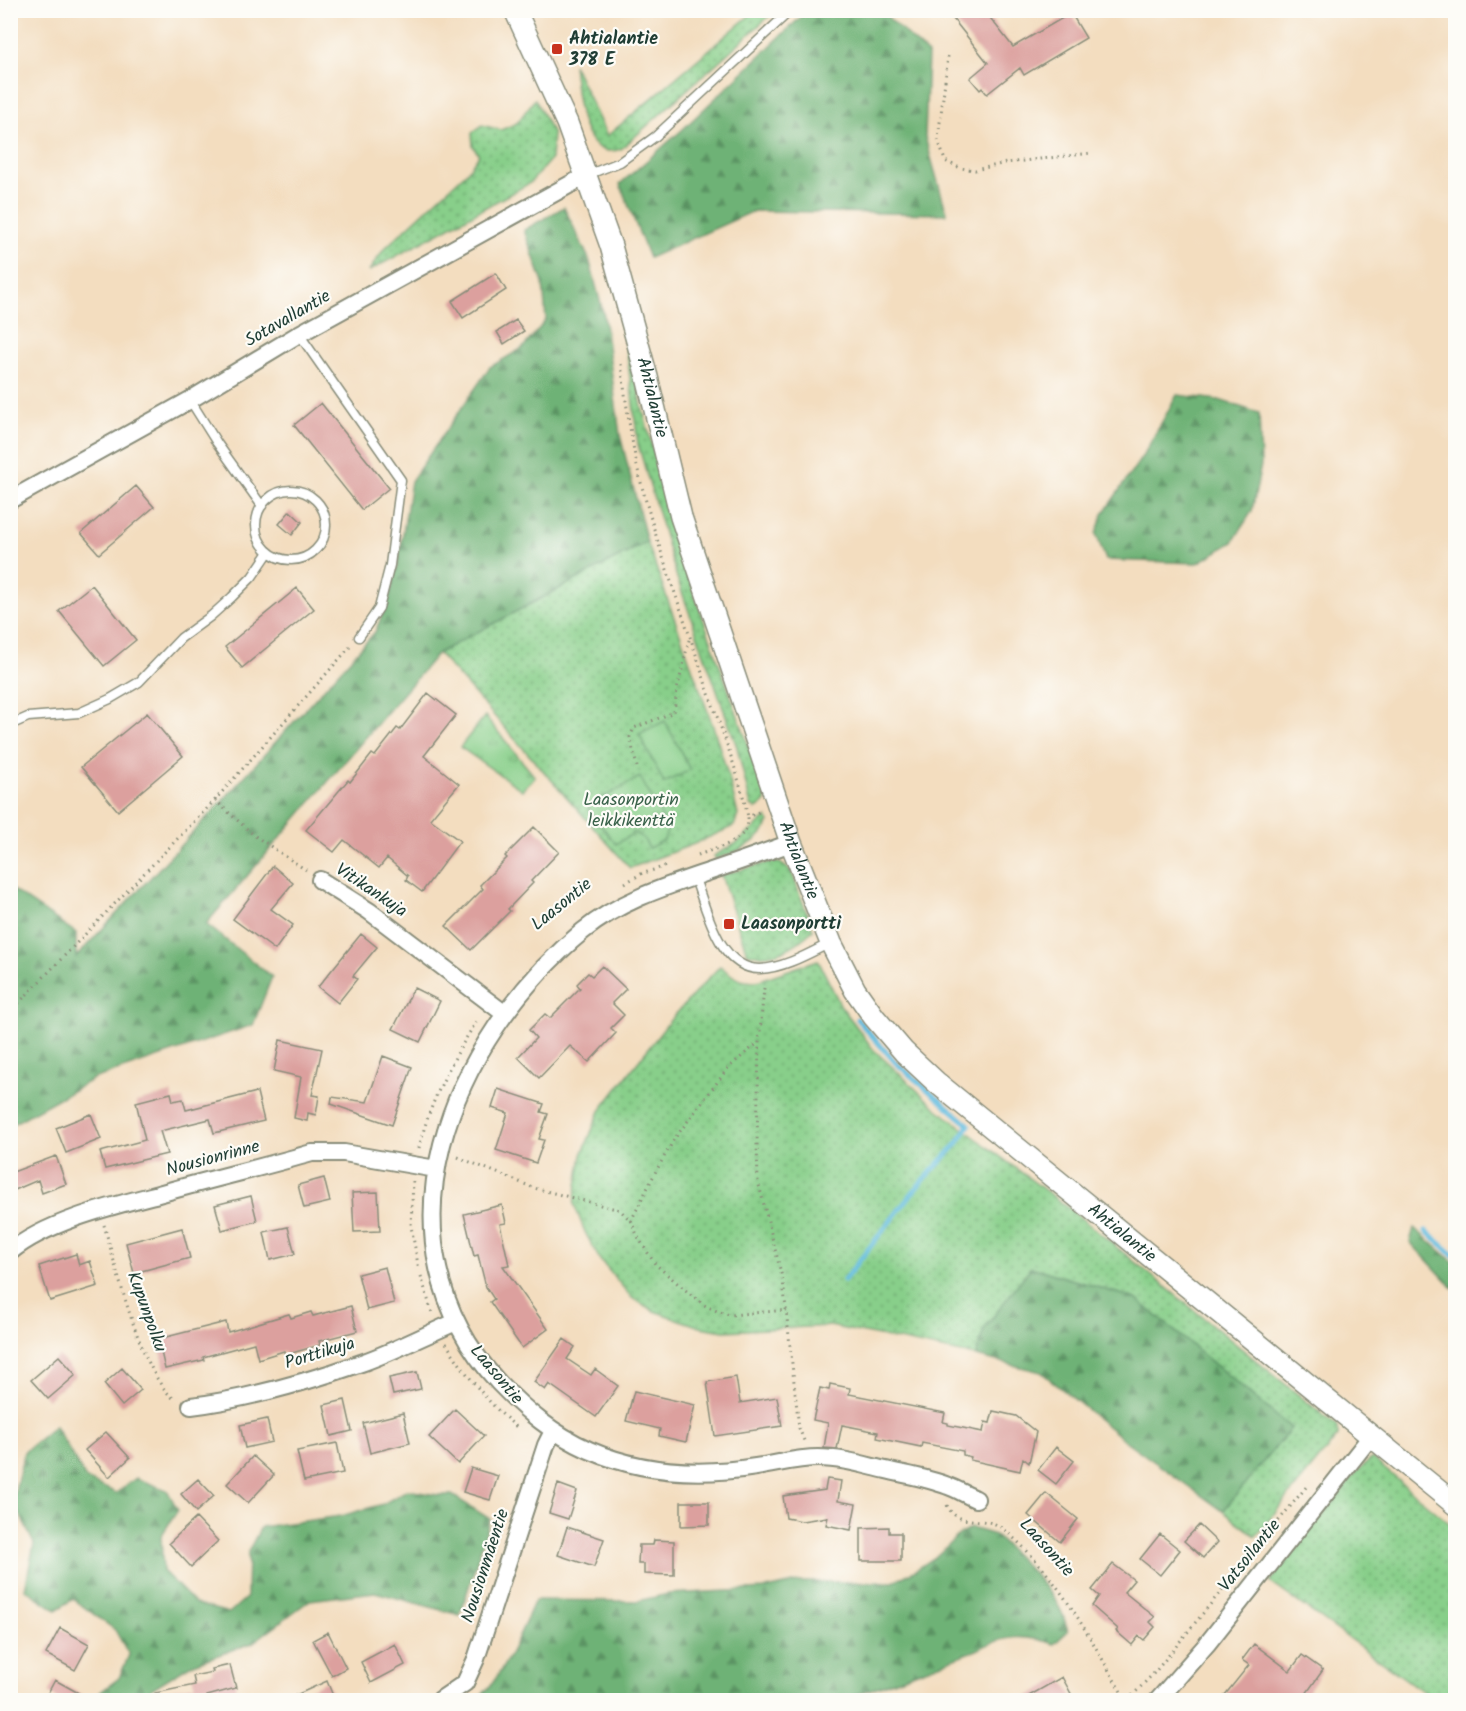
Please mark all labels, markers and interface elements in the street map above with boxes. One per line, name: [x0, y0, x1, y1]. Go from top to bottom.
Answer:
place label: Ahtialantie 378 E: [568, 25, 658, 75]
marker: Ahtialantie 378 E: [550, 42, 564, 56]
street label: Sotavallantie: [239, 283, 337, 355]
street label: Ahtialantie: [628, 354, 676, 441]
park label: Laasonportin leikkikenttä: [583, 786, 679, 836]
street label: Ahtialantie: [770, 817, 827, 904]
street label: Vitikankuja: [329, 856, 413, 926]
street label: Laasontie: [525, 871, 599, 939]
place label: Laasonportti: [741, 910, 841, 939]
marker: Laasonportti: [722, 917, 736, 931]
street label: Nousionrinne: [163, 1133, 263, 1185]
street label: Ahtialantie: [1081, 1196, 1163, 1270]
street label: Kupunpolku: [118, 1267, 174, 1357]
street label: Porttikuja: [281, 1330, 359, 1378]
street label: Laasontie: [462, 1338, 530, 1412]
street label: Nousionmäentie: [454, 1505, 518, 1627]
street label: Laasontie: [1011, 1512, 1081, 1584]
street label: Vatsoilantie: [1211, 1513, 1289, 1599]

